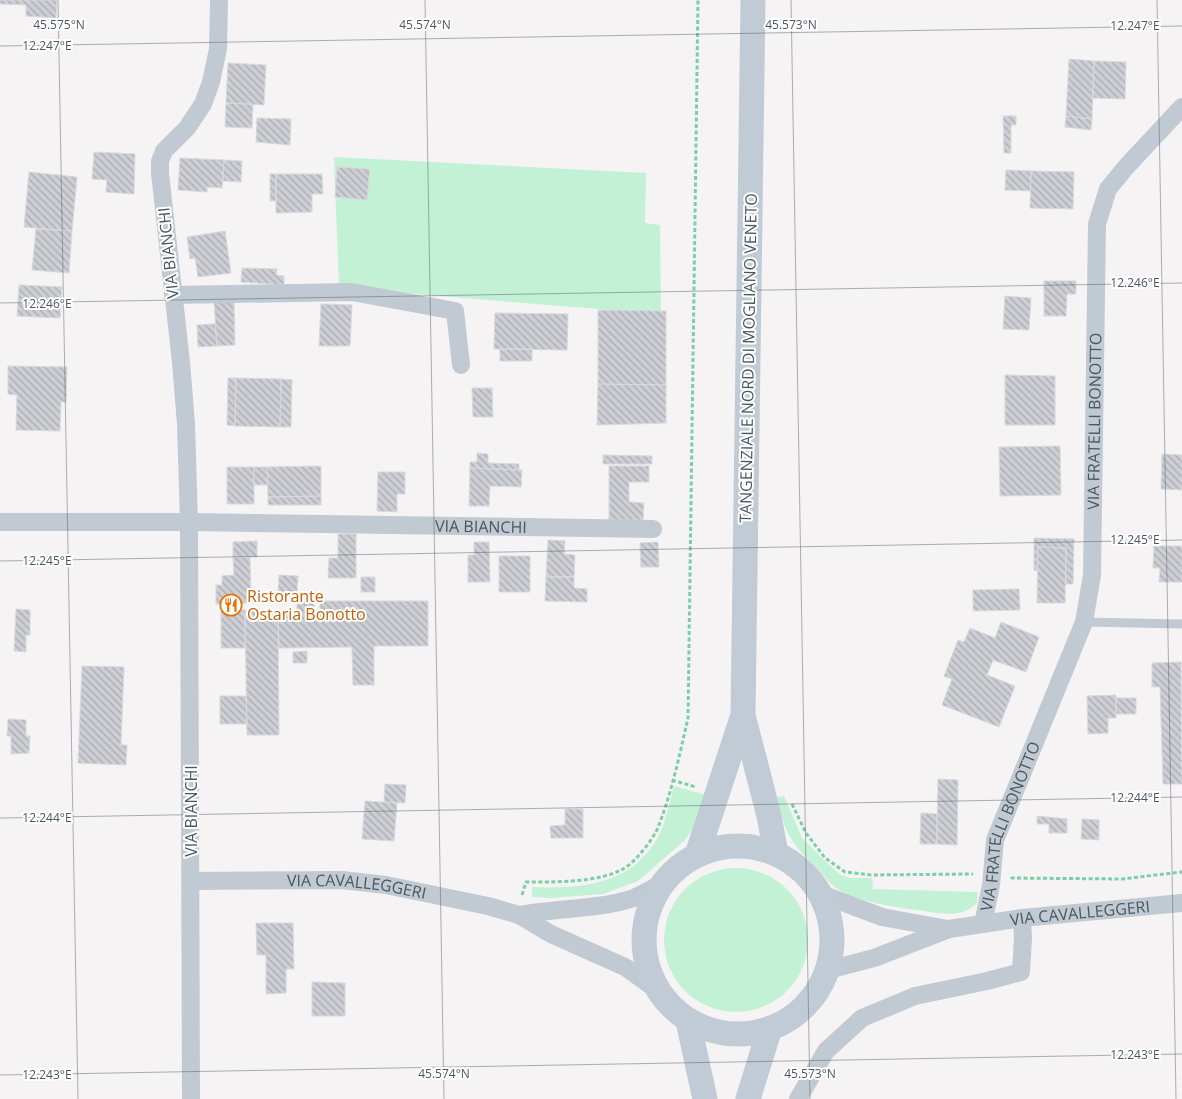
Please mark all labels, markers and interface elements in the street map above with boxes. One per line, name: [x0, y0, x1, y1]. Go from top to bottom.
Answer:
text: 45.575°N: [33, 16, 85, 33]
text: 45.574°N: [399, 16, 451, 33]
text: 45.573°N: [765, 16, 817, 33]
text: 12.247°E: [1110, 17, 1160, 34]
text: 12.247°E: [22, 37, 72, 54]
street label: TANGENZIALE NORD DI MOGLIANO VENETO: [734, 193, 762, 523]
street label: VIA BIANCHI: [152, 206, 184, 300]
text: 12.246°E: [1110, 274, 1160, 291]
text: 12.246°E: [22, 295, 72, 312]
street label: VIA FRATELLI BONOTTO: [1082, 333, 1106, 510]
street label: VIA BIANCHI: [435, 515, 527, 538]
text: 12.245°E: [1110, 531, 1160, 548]
text: 12.245°E: [22, 552, 72, 569]
place label: Ristorante Ostaria Bonotto: [247, 585, 366, 625]
restaurant icon: Ristorante Ostaria Bonotto: [219, 593, 243, 617]
street label: VIA FRATELLI BONOTTO: [975, 738, 1045, 913]
street label: VIA BIANCHI: [180, 765, 202, 857]
text: 12.244°E: [1110, 789, 1160, 806]
text: 12.244°E: [22, 809, 72, 826]
street label: VIA CAVALLEGGERI: [287, 869, 428, 904]
street label: VIA CAVALLEGGERI: [1009, 895, 1151, 931]
text: 12.243°E: [1110, 1046, 1160, 1063]
text: 45.574°N: [418, 1065, 470, 1082]
text: 45.573°N: [784, 1065, 836, 1082]
text: 12.243°E: [22, 1066, 72, 1083]

